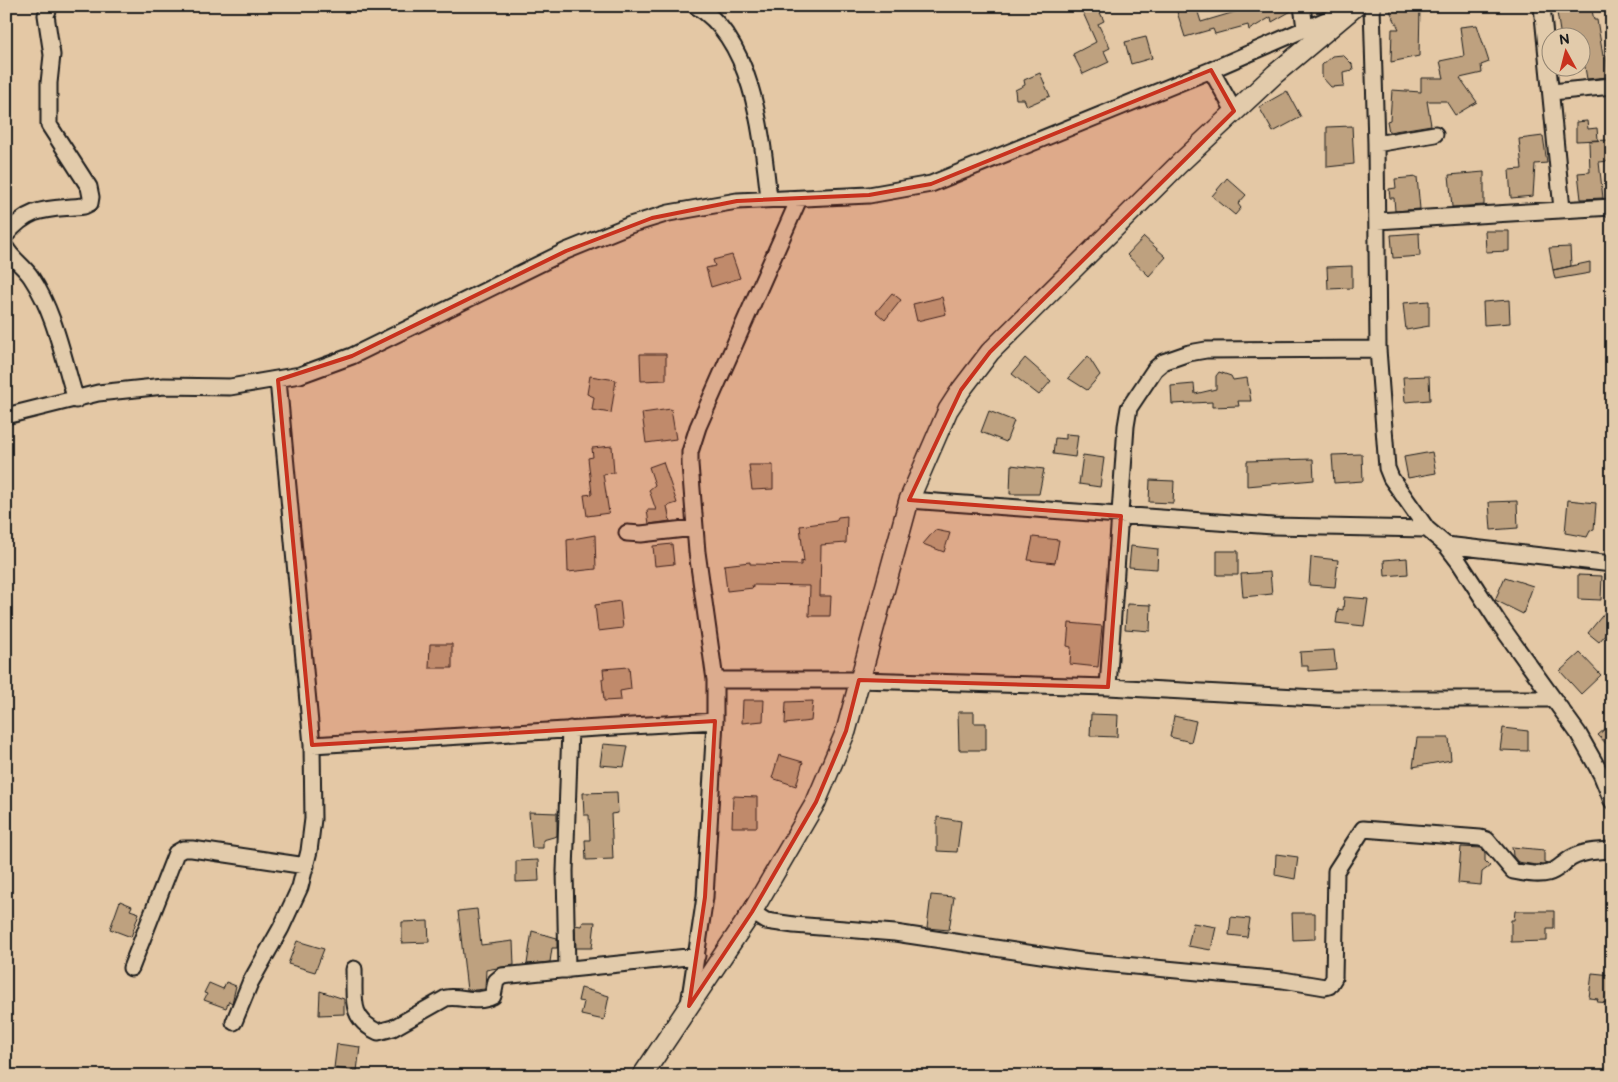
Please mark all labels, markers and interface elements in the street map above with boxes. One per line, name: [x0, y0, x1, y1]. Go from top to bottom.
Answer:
north arrow: [1540, 28, 1590, 78]
text: N: [1558, 31, 1571, 49]

